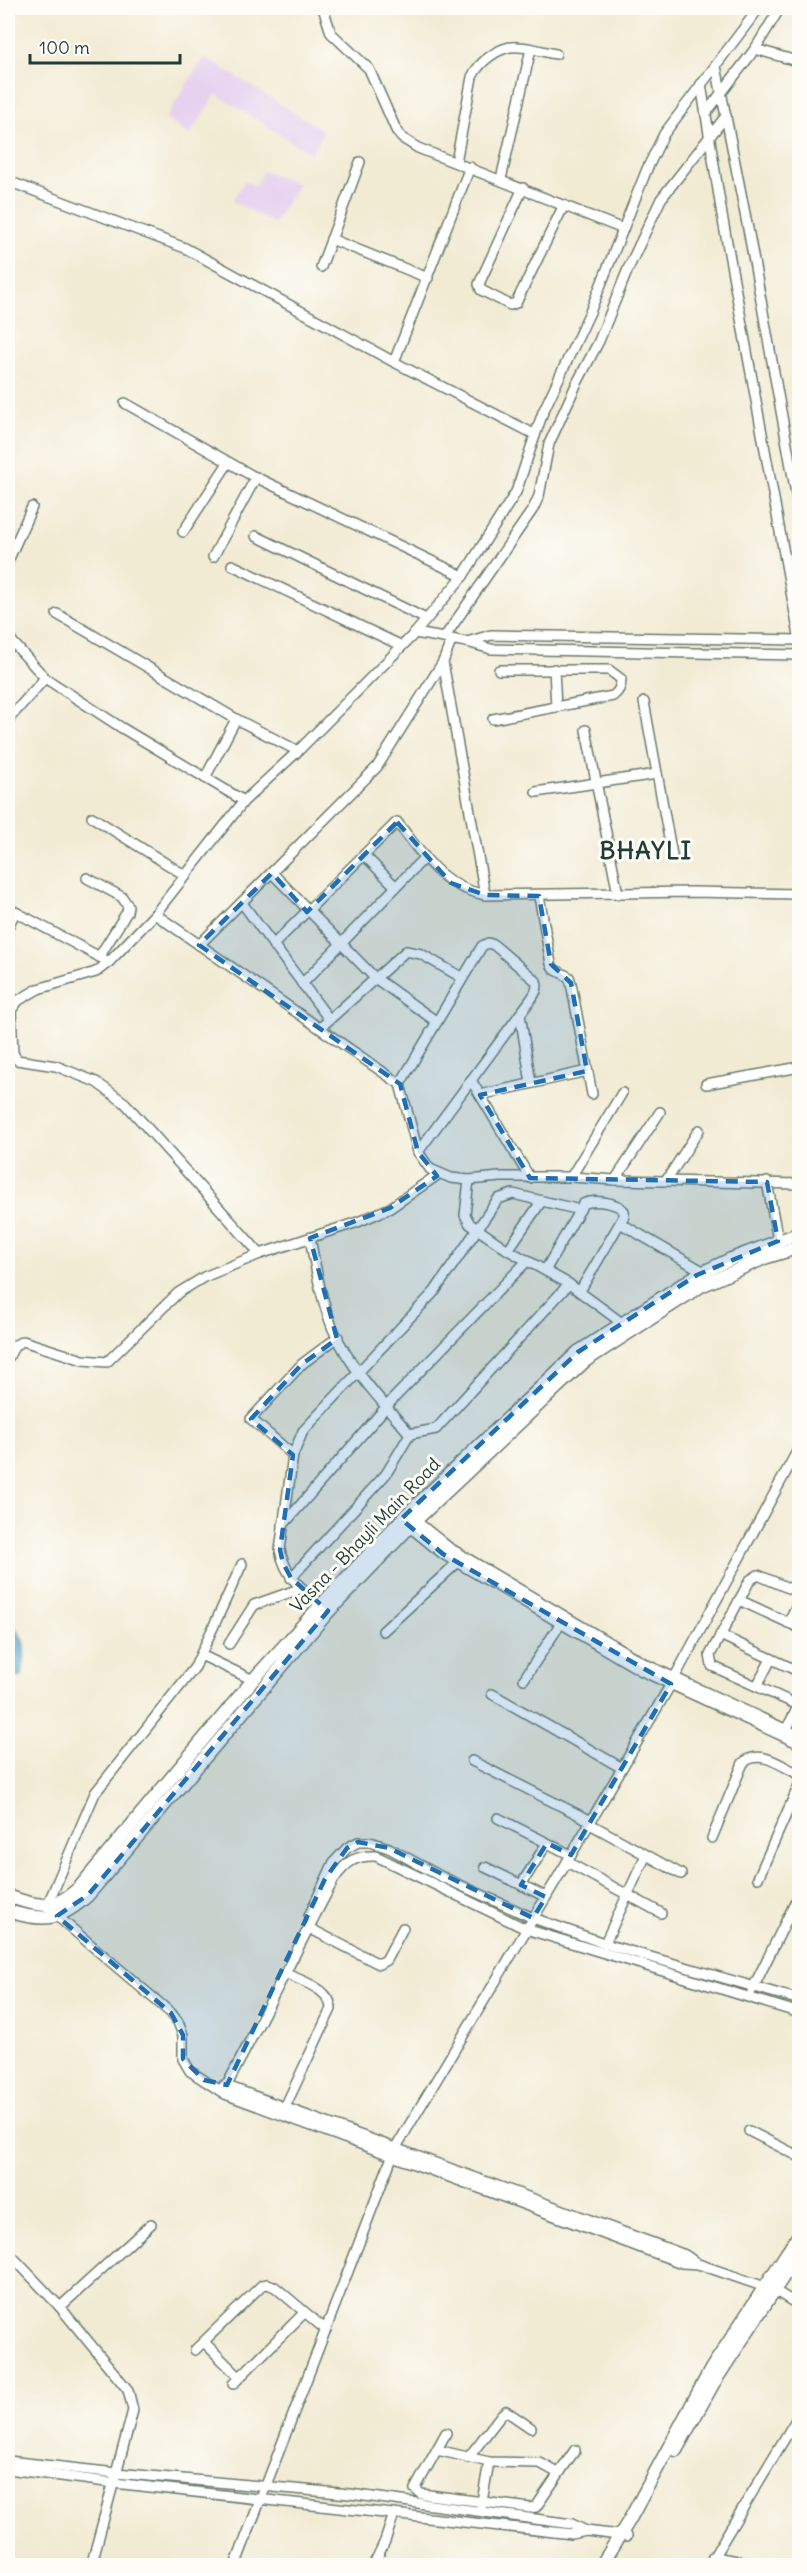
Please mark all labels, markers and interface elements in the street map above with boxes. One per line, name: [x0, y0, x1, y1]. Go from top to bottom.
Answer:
scale bar: [30, 27, 180, 65]
text: 100 m: [39, 36, 90, 59]
district label: BHAYLI: [599, 835, 693, 865]
street label: Vasna - Bhayli Main Road: [285, 1452, 445, 1617]

